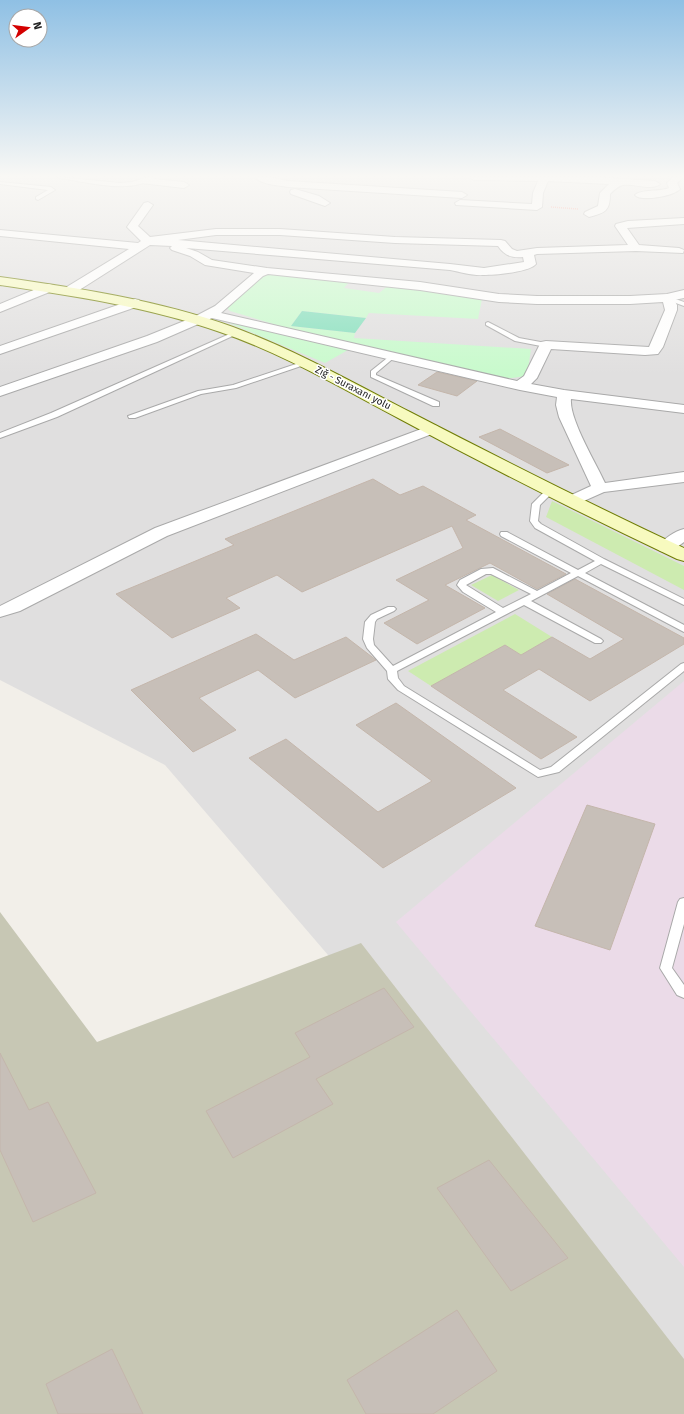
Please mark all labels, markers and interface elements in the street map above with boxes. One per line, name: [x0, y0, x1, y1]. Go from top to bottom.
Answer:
north arrow: [8, 8, 48, 48]
text: N: [30, 21, 44, 31]
street label: Zığ - Suraxanı yolu: [313, 364, 393, 412]

